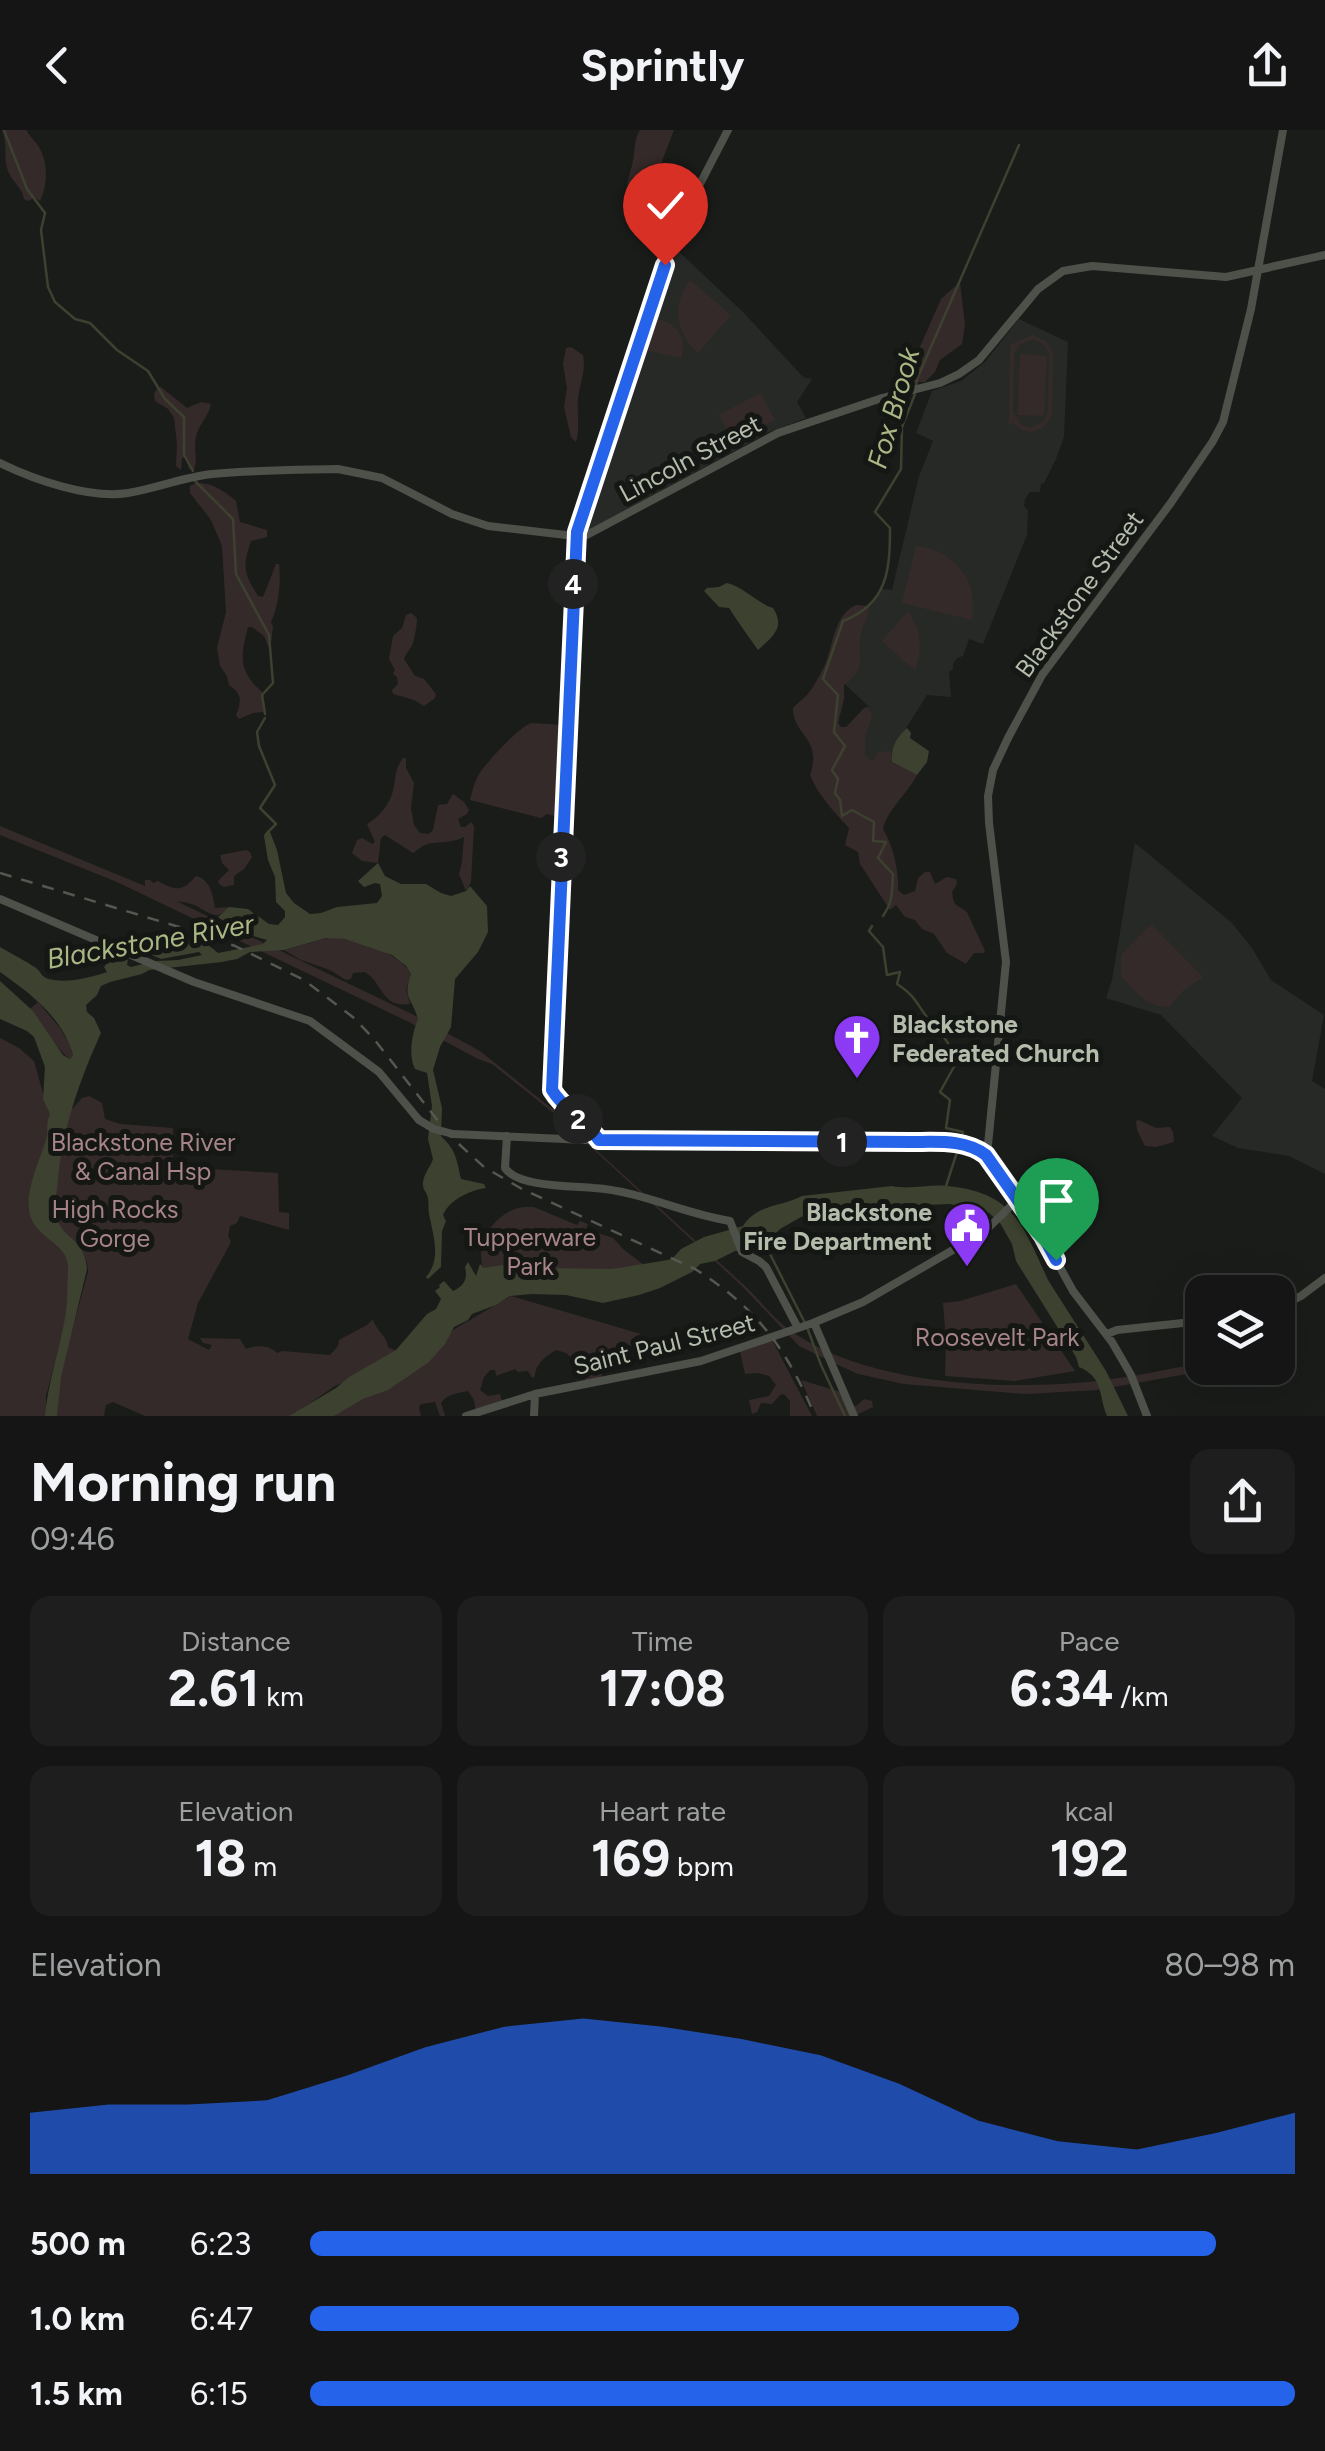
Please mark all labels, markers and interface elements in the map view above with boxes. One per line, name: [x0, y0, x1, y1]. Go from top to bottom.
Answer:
icon: back: [30, 38, 85, 93]
text: Sprintly: [581, 38, 744, 92]
icon: share: [1240, 38, 1295, 93]
pin: [623, 163, 708, 266]
icon: check: [638, 178, 693, 233]
water label: Fox Brook: [860, 342, 927, 472]
street label: Lincoln Street: [614, 408, 766, 508]
street label: Blackstone Street: [1009, 505, 1149, 683]
pin: 4: [548, 559, 598, 609]
text: 4: [564, 567, 582, 601]
pin: 3: [536, 832, 586, 882]
text: 3: [553, 840, 569, 874]
water label: Blackstone River: [44, 906, 258, 976]
place label: Blackstone Federated Church: [892, 1009, 1099, 1068]
church icon: Blackstone Federated Church: [831, 1012, 883, 1080]
pin: 2: [553, 1094, 603, 1144]
text: 2: [570, 1102, 586, 1136]
pin: 1: [817, 1117, 867, 1167]
text: 1: [836, 1125, 848, 1159]
park label: Blackstone River & Canal Hsp: [51, 1127, 236, 1186]
pin: [1014, 1158, 1099, 1261]
icon: arrive: [1029, 1173, 1084, 1228]
park label: High Rocks Gorge: [52, 1194, 178, 1253]
place label: Blackstone Fire Department: [743, 1197, 932, 1256]
public building icon: Blackstone Fire Department: [941, 1200, 993, 1268]
park label: Tupperware Park: [464, 1222, 596, 1281]
map controls: [1185, 1275, 1295, 1385]
button: layers: [1185, 1275, 1295, 1385]
street label: Saint Paul Street: [570, 1307, 758, 1381]
park label: Roosevelt Park: [915, 1322, 1080, 1352]
text: Morning run: [30, 1449, 336, 1515]
button: share: [1190, 1449, 1295, 1554]
text: 09:46: [30, 1520, 115, 1558]
text: Distance: [181, 1624, 291, 1658]
text: Time: [632, 1624, 693, 1658]
text: Pace: [1059, 1624, 1119, 1658]
text: 2.61: [168, 1658, 259, 1719]
text: 17:08: [599, 1658, 726, 1719]
text: 6:34: [1010, 1658, 1113, 1719]
text: km: [259, 1679, 304, 1713]
text: /km: [1113, 1679, 1169, 1713]
text: Elevation: [178, 1794, 293, 1828]
text: Heart rate: [599, 1794, 726, 1828]
text: kcal: [1065, 1794, 1114, 1828]
text: 18: [195, 1828, 246, 1889]
text: 169: [591, 1828, 670, 1889]
text: 192: [1050, 1828, 1129, 1889]
text: m: [246, 1849, 277, 1883]
text: bpm: [670, 1849, 734, 1883]
text: Elevation: [30, 1946, 162, 1984]
text: 80–98 m: [1164, 1946, 1295, 1984]
text: 500 m: [30, 2225, 126, 2263]
text: 6:23: [190, 2225, 252, 2263]
text: 1.0 km: [30, 2300, 125, 2338]
text: 6:47: [190, 2300, 253, 2338]
text: 1.5 km: [30, 2375, 123, 2413]
text: 6:15: [190, 2375, 248, 2413]

